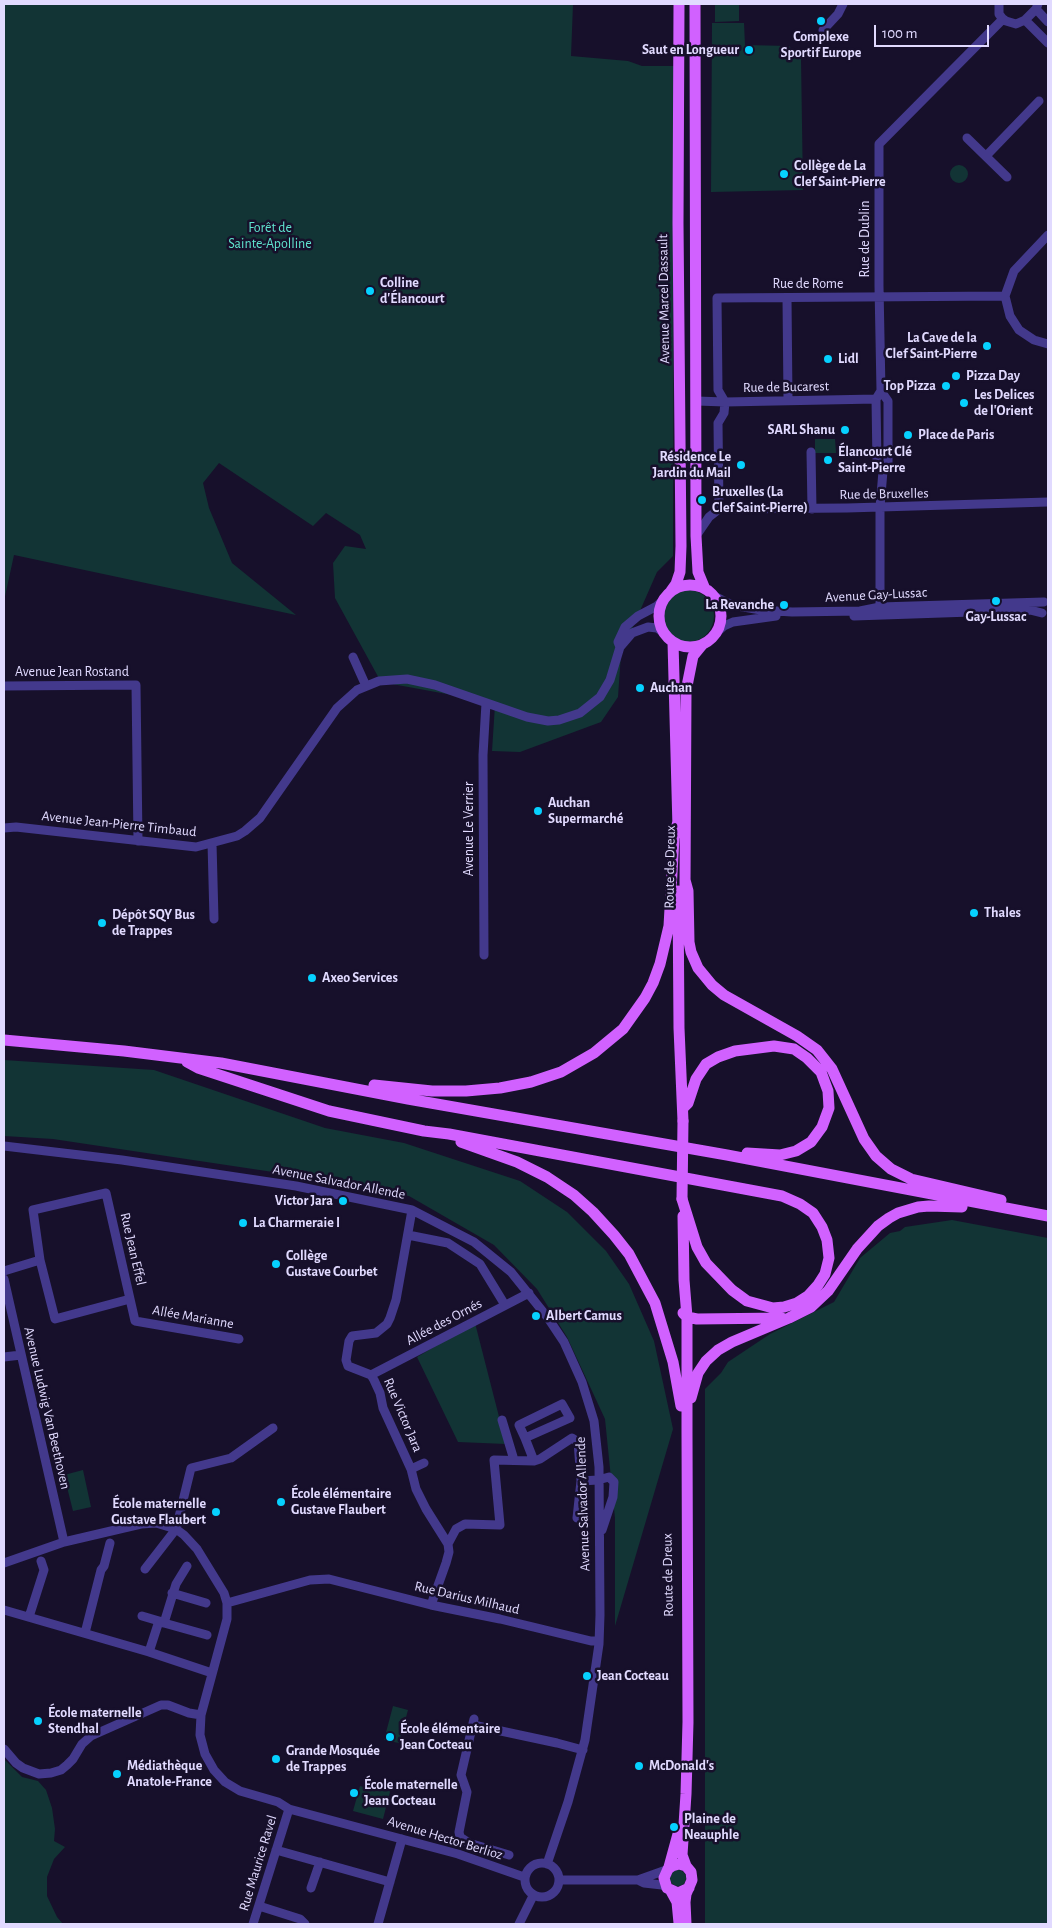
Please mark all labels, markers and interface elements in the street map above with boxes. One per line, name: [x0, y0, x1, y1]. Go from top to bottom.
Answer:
marker: Complexe Sportif Europe: [815, 15, 827, 27]
scale bar: [877, 15, 992, 47]
text: 100 m: [882, 26, 917, 41]
place label: Complexe Sportif Europe: [781, 29, 861, 62]
place label: Saut en Longueur: [642, 42, 739, 58]
marker: Saut en Longueur: [743, 44, 755, 56]
place label: Collège de La Clef Saint-Pierre: [794, 158, 886, 190]
marker: Collège de La Clef Saint-Pierre: [778, 168, 790, 180]
street label: Rue de Dublin: [857, 201, 873, 277]
park label: Forêt de Sainte-Apolline: [228, 220, 312, 252]
street label: Avenue Marcel Dassault: [654, 234, 674, 364]
place label: Colline d'Élancourt: [380, 275, 444, 308]
street label: Rue de Rome: [772, 276, 844, 292]
marker: Colline d'Élancourt: [364, 285, 376, 297]
place label: La Cave de la Clef Saint-Pierre: [885, 330, 977, 362]
marker: La Cave de la Clef Saint-Pierre: [981, 340, 993, 352]
place label: Lidl: [838, 351, 859, 367]
marker: Lidl: [822, 353, 834, 365]
place label: Pizza Day: [966, 368, 1020, 384]
marker: Pizza Day: [950, 370, 962, 382]
street label: Rue de Bucarest: [743, 378, 829, 396]
place label: Top Pizza: [884, 378, 936, 394]
marker: Top Pizza: [940, 380, 952, 392]
place label: Les Delices de l'Orient: [974, 387, 1034, 420]
marker: Les Delices de l'Orient: [958, 397, 970, 409]
place label: SARL Shanu: [767, 422, 835, 438]
marker: SARL Shanu: [839, 424, 851, 436]
place label: Place de Paris: [918, 427, 994, 443]
marker: Place de Paris: [902, 429, 914, 441]
place label: Élancourt Clé Saint-Pierre: [838, 444, 912, 477]
place label: Résidence Le Jardin du Mail: [653, 449, 731, 482]
marker: Élancourt Clé Saint-Pierre: [822, 454, 834, 466]
marker: Résidence Le Jardin du Mail: [735, 459, 747, 471]
place label: Bruxelles (La Clef Saint-Pierre): [712, 484, 808, 516]
street label: Rue de Bruxelles: [839, 485, 929, 503]
marker: Bruxelles (La Clef Saint-Pierre): [696, 494, 708, 506]
street label: Avenue Gay-Lussac: [825, 584, 927, 606]
marker: Gay-Lussac: [990, 595, 1002, 607]
place label: La Revanche: [705, 597, 774, 613]
marker: La Revanche: [778, 599, 790, 611]
place label: Gay-Lussac: [966, 609, 1026, 625]
street label: Avenue Jean Rostand: [15, 664, 129, 680]
place label: Auchan: [650, 680, 692, 696]
marker: Auchan: [634, 682, 646, 694]
street label: Avenue Le Verrier: [461, 782, 477, 876]
place label: Auchan Supermarché: [548, 795, 623, 828]
marker: Auchan Supermarché: [532, 805, 544, 817]
street label: Avenue Jean-Pierre Timbaud: [41, 808, 197, 840]
street label: Route de Dreux: [661, 825, 679, 909]
place label: Thales: [984, 905, 1021, 921]
place label: Dépôt SQY Bus de Trappes: [112, 907, 195, 940]
marker: Thales: [968, 907, 980, 919]
marker: Dépôt SQY Bus de Trappes: [96, 917, 108, 929]
place label: Axeo Services: [322, 970, 398, 986]
marker: Axeo Services: [306, 972, 318, 984]
street label: Avenue Salvador Allende: [271, 1161, 407, 1203]
place label: Victor Jara: [275, 1193, 333, 1209]
marker: Victor Jara: [337, 1195, 349, 1207]
street label: Rue Jean Effel: [116, 1211, 150, 1287]
place label: La Charmeraie I: [253, 1215, 340, 1231]
marker: La Charmeraie I: [237, 1217, 249, 1229]
place label: Collège Gustave Courbet: [286, 1248, 378, 1280]
marker: Collège Gustave Courbet: [270, 1258, 282, 1270]
street label: Allée des Ornés: [403, 1295, 485, 1349]
street label: Allée Marianne: [151, 1302, 235, 1332]
place label: Albert Camus: [546, 1308, 622, 1324]
marker: Albert Camus: [530, 1310, 542, 1322]
street label: Avenue Ludwig Van Beethoven: [20, 1325, 74, 1491]
street label: Rue Victor Jara: [380, 1375, 426, 1455]
street label: Avenue Salvador Allende: [572, 1436, 594, 1572]
place label: École élémentaire Gustave Flaubert: [291, 1486, 391, 1518]
place label: École maternelle Gustave Flaubert: [111, 1496, 206, 1528]
marker: École élémentaire Gustave Flaubert: [275, 1496, 287, 1508]
marker: École maternelle Gustave Flaubert: [210, 1506, 222, 1518]
street label: Route de Dreux: [659, 1533, 677, 1617]
street label: Rue Darius Milhaud: [413, 1578, 521, 1618]
place label: Jean Cocteau: [597, 1668, 669, 1684]
marker: Jean Cocteau: [581, 1670, 593, 1682]
place label: École maternelle Stendhal: [48, 1705, 142, 1738]
marker: École maternelle Stendhal: [32, 1715, 44, 1727]
place label: École élémentaire Jean Cocteau: [400, 1721, 500, 1754]
marker: École élémentaire Jean Cocteau: [384, 1731, 396, 1743]
place label: Grande Mosquée de Trappes: [286, 1743, 380, 1775]
marker: Grande Mosquée de Trappes: [270, 1753, 282, 1765]
place label: Médiathèque Anatole-France: [127, 1758, 212, 1790]
place label: McDonald's: [649, 1758, 714, 1774]
marker: McDonald's: [633, 1760, 645, 1772]
marker: Médiathèque Anatole-France: [111, 1768, 123, 1780]
place label: École maternelle Jean Cocteau: [364, 1777, 458, 1810]
marker: École maternelle Jean Cocteau: [348, 1787, 360, 1799]
place label: Plaine de Neauphle: [684, 1811, 739, 1844]
street label: Avenue Hector Berlioz: [385, 1812, 505, 1864]
street label: Rue Maurice Ravel: [235, 1813, 281, 1913]
marker: Plaine de Neauphle: [668, 1821, 680, 1833]

